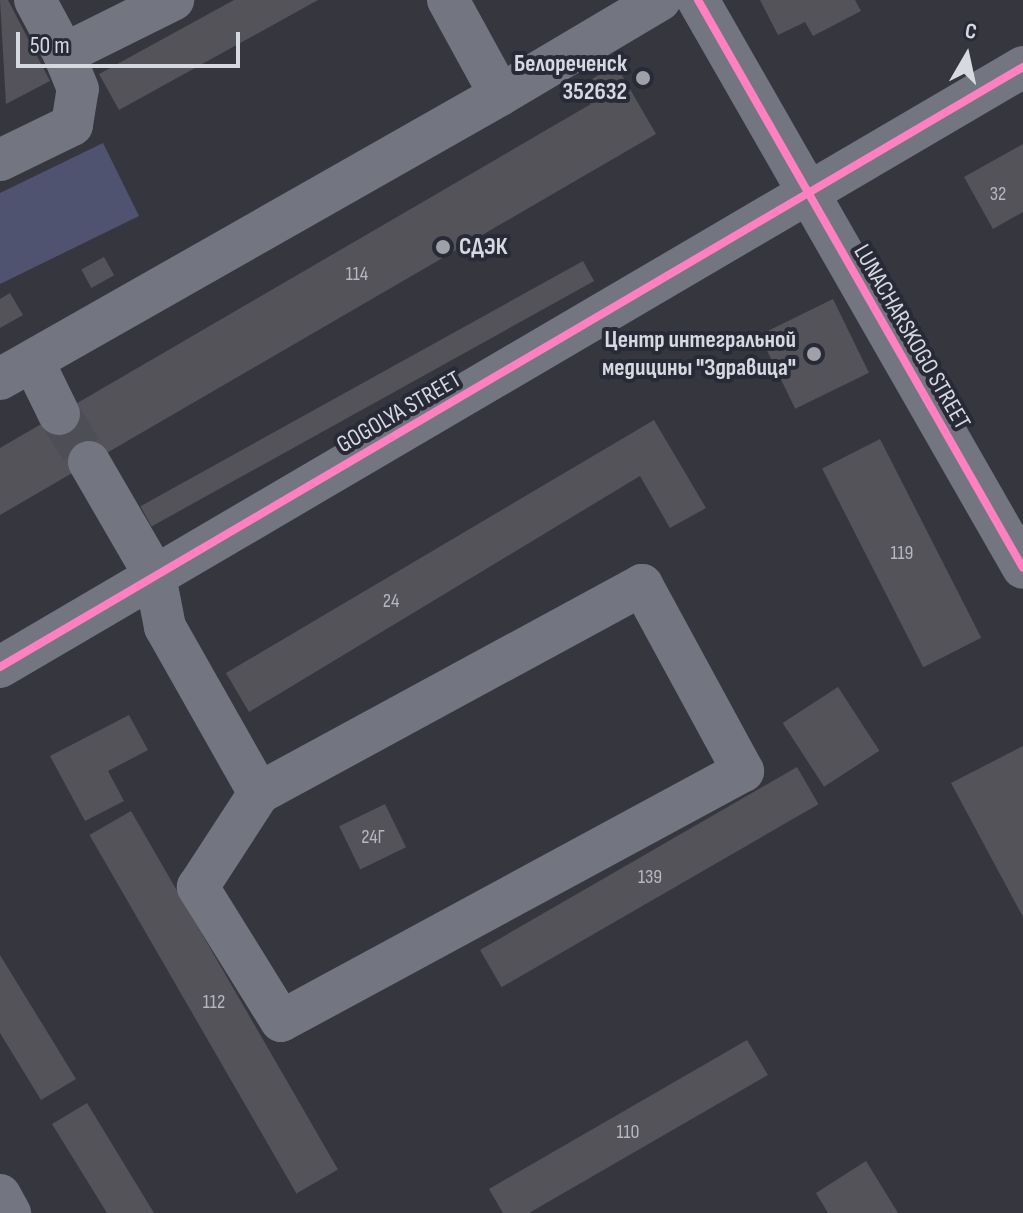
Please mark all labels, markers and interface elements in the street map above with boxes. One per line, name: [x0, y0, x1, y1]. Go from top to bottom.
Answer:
scale bar: [20, 16, 244, 66]
north arrow: [927, 16, 1007, 96]
text: С: [963, 18, 979, 46]
text: 50 m: [30, 31, 70, 60]
place label: Белореченск 352632: [514, 50, 627, 106]
marker: Белореченск 352632: [634, 69, 652, 87]
house number: 32: [990, 182, 1006, 206]
place label: СДЭК: [459, 233, 507, 261]
marker: СДЭК: [434, 238, 452, 256]
street label: LUNACHARSKOGO STREET: [847, 239, 977, 435]
house number: 114: [346, 262, 368, 286]
place label: Центр интегральной медицины "Здравица": [602, 326, 796, 382]
marker: Центр интегральной медицины "Здравица": [803, 343, 825, 365]
street label: GOGOLYA STREET: [332, 365, 466, 459]
house number: 119: [891, 541, 913, 565]
house number: 24: [383, 589, 399, 613]
house number: 24Г: [361, 825, 385, 849]
house number: 139: [638, 865, 662, 889]
house number: 112: [203, 990, 225, 1014]
house number: 110: [617, 1120, 639, 1144]

